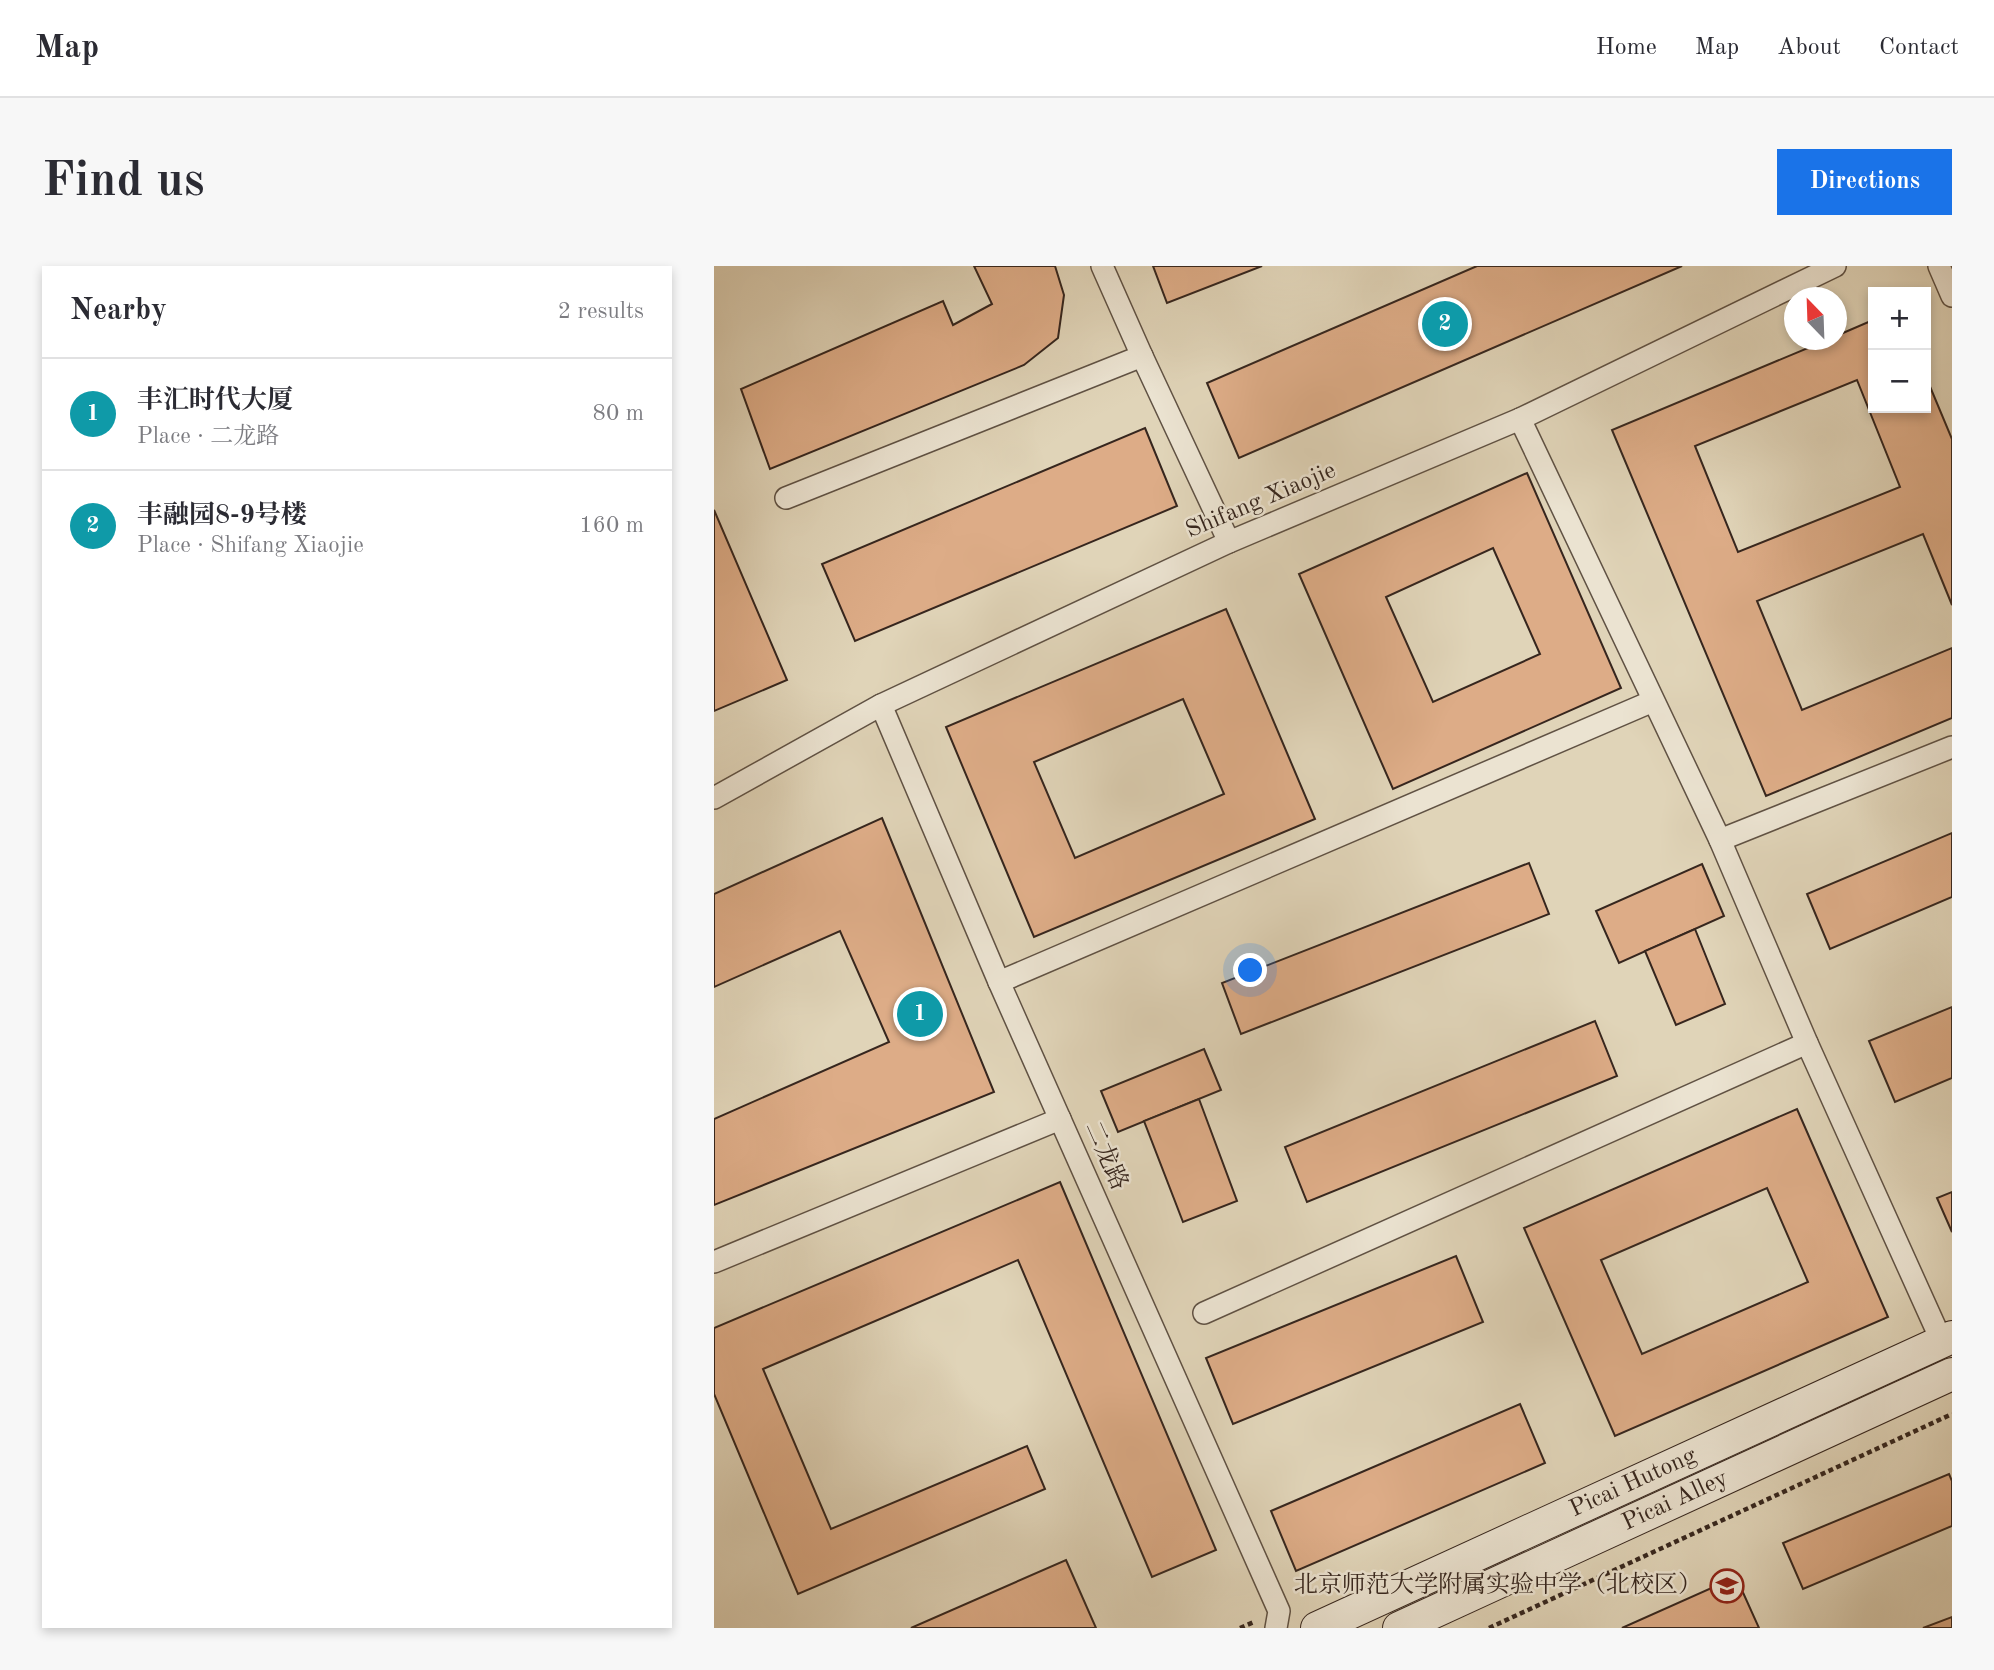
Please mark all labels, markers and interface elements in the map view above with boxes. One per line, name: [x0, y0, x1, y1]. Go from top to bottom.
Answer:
text: Map: [35, 32, 99, 65]
text: Home: [1596, 36, 1657, 60]
text: Map: [1695, 36, 1739, 60]
text: About: [1777, 36, 1841, 60]
text: Contact: [1879, 36, 1959, 60]
button: Directions: [1777, 149, 1952, 215]
text: Find us: [42, 158, 205, 207]
north arrow: [1784, 287, 1847, 350]
map controls: [1868, 287, 1931, 413]
button: +: [1868, 287, 1931, 350]
text: Nearby: [70, 296, 167, 326]
pin: 2: [1422, 298, 1468, 350]
text: 2 results: [558, 300, 644, 323]
button: −: [1868, 350, 1931, 413]
text: 丰汇时代大厦: [137, 388, 293, 414]
text: 1: [86, 402, 100, 425]
text: 80 m: [593, 402, 644, 425]
text: Place · 二龙路: [137, 425, 279, 448]
street label: Shifang Xiaojie: [1183, 459, 1339, 543]
text: 丰融园8-9号楼: [137, 503, 307, 529]
text: 2: [86, 514, 100, 537]
text: 160 m: [579, 514, 644, 537]
text: Place · Shifang Xiaojie: [137, 534, 364, 557]
your location: [1233, 953, 1267, 987]
pin: 1: [897, 988, 943, 1040]
street label: 二龙路: [1079, 1117, 1133, 1194]
street label: Picai Hutong: [1566, 1444, 1700, 1522]
street label: Picai Alley: [1619, 1466, 1732, 1536]
school or university icon: 北京师范大学附属实验中学（北校区）: [1708, 1567, 1746, 1605]
place label: 北京师范大学附属实验中学（北校区）: [1294, 1571, 1702, 1598]

